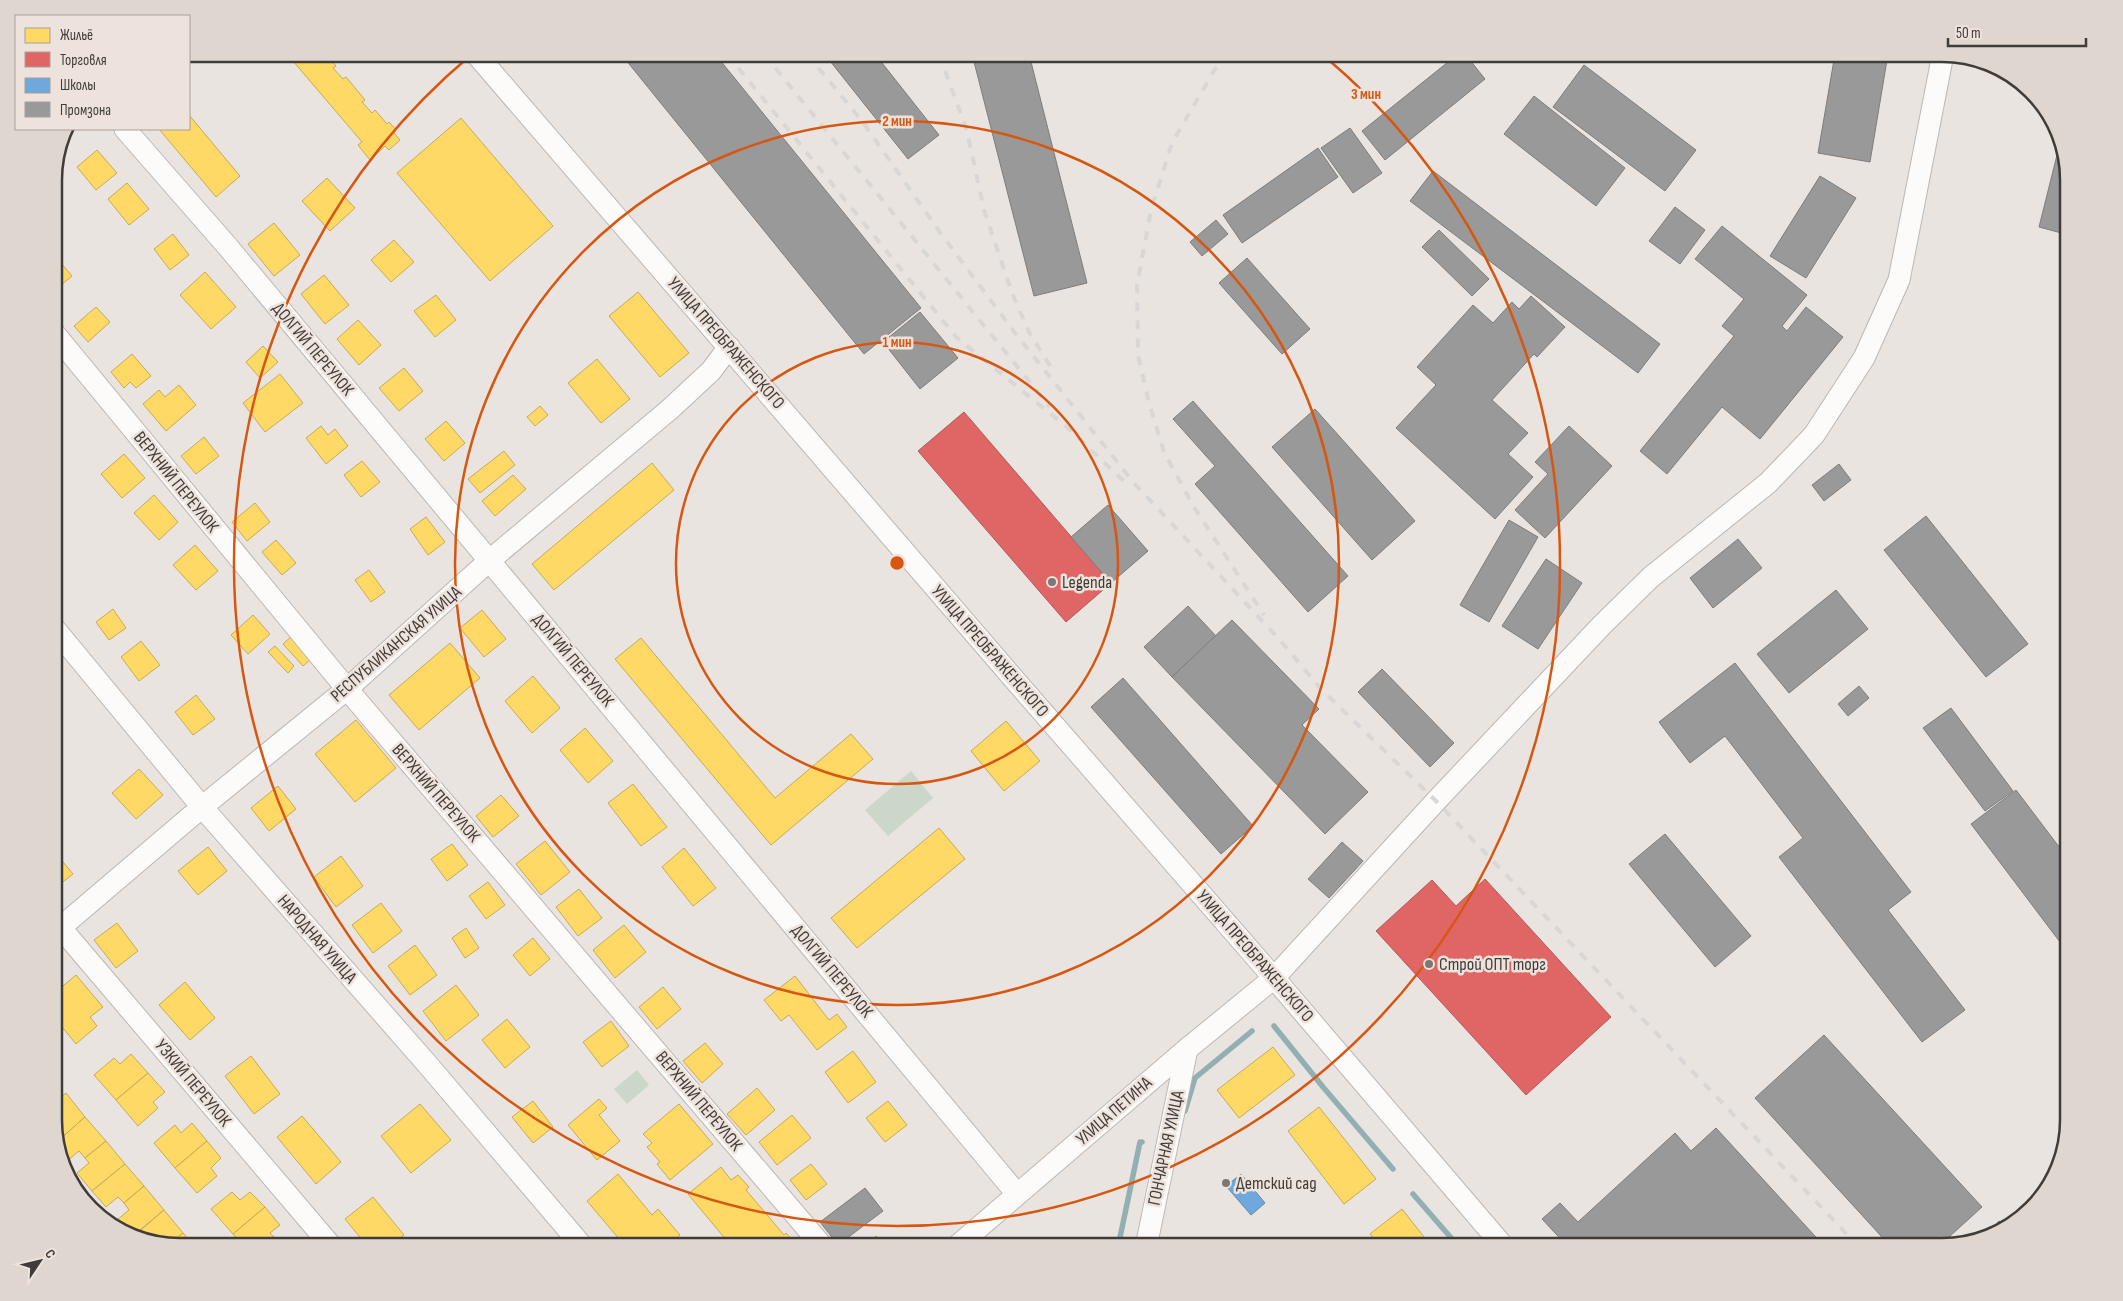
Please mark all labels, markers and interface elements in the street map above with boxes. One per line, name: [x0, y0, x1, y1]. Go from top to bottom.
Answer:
legend: [15, 15, 190, 130]
scale bar: [1948, 15, 2086, 47]
text: 50 m: [1956, 24, 1981, 43]
text: Жильё: [60, 26, 93, 45]
text: Торговля: [60, 51, 107, 70]
text: Школы: [60, 76, 96, 95]
text: 3 мин: [1351, 85, 1381, 104]
text: Промзона: [60, 101, 111, 120]
text: 2 мин: [882, 112, 912, 131]
street label: УЛИЦА ПРЕОБРАЖЕНСКОГО: [663, 273, 789, 413]
street label: ДОЛГИЙ ПЕРЕУЛОК: [268, 298, 359, 401]
text: 1 мин: [882, 333, 912, 352]
street label: ВЕРХНИЙ ПЕРЕУЛОК: [129, 427, 224, 537]
centre of rings: [888, 554, 906, 572]
place label: Legenda: [1062, 572, 1112, 593]
marker: Legenda: [1046, 576, 1058, 588]
street label: РЕСПУБЛИКАНСКАЯ УЛИЦА: [326, 581, 466, 706]
street label: УЛИЦА ПРЕОБРАЖЕНСКОГО: [927, 581, 1053, 721]
street label: ДОЛГИЙ ПЕРЕУЛОК: [528, 609, 619, 712]
street label: ВЕРХНИЙ ПЕРЕУЛОК: [388, 740, 485, 847]
street label: УЛИЦА ПРЕОБРАЖЕНСКОГО: [1192, 886, 1318, 1026]
street label: НАРОДНАЯ УЛИЦА: [273, 890, 361, 988]
street label: ДОЛГИЙ ПЕРЕУЛОК: [787, 920, 878, 1023]
place label: Строй ОПТ торг: [1439, 954, 1546, 975]
marker: Строй ОПТ торг: [1423, 958, 1435, 970]
street label: УЗКИЙ ПЕРЕУЛОК: [150, 1035, 236, 1132]
street label: ВЕРХНИЙ ПЕРЕУЛОК: [651, 1047, 747, 1156]
street label: УЛИЦА ПЕТИНА: [1072, 1072, 1156, 1150]
street label: ГОНЧАРНАЯ УЛИЦА: [1144, 1088, 1188, 1207]
place label: Детский сад: [1236, 1173, 1317, 1194]
marker: Детский сад: [1220, 1177, 1232, 1189]
north arrow: [15, 1236, 65, 1286]
text: С: [41, 1246, 59, 1262]

